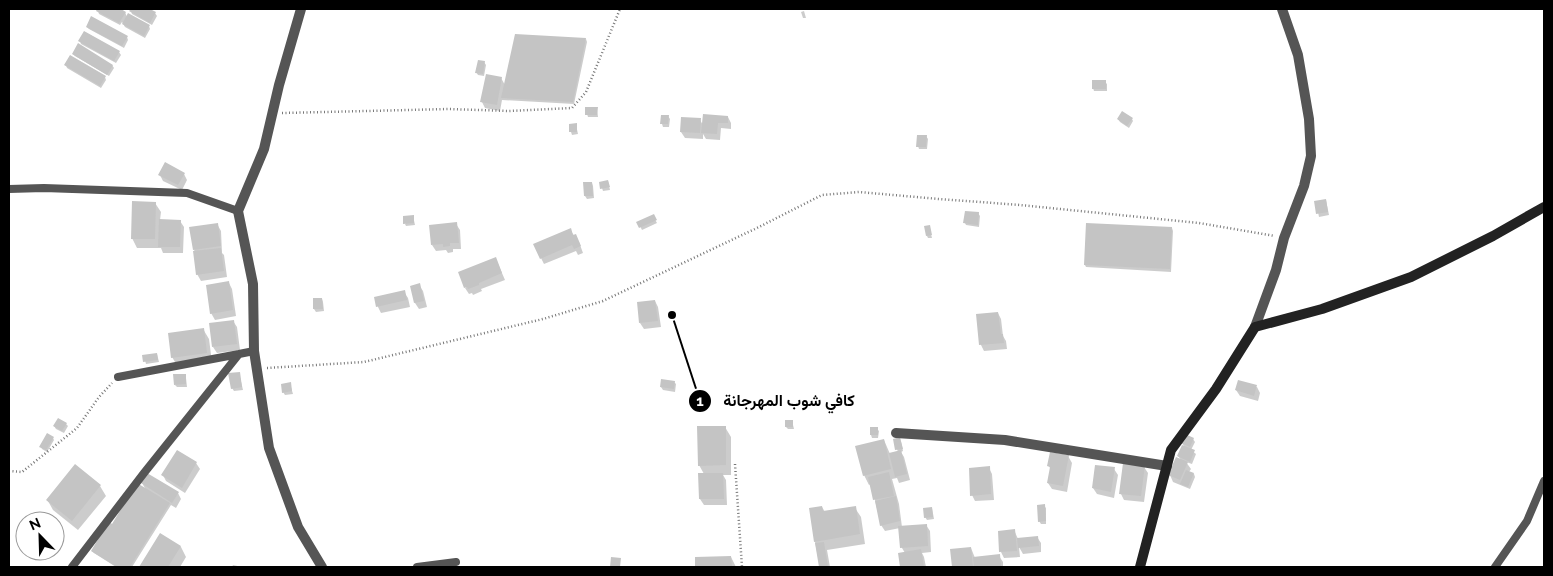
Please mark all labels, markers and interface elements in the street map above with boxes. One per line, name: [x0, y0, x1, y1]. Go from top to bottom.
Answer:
callout: كافي شوب المهرجانة: [688, 385, 864, 416]
text: كافي شوب المهرجانة: [723, 391, 855, 414]
text: 1: [696, 392, 704, 410]
north arrow: [15, 511, 65, 561]
text: N: [27, 515, 43, 533]

